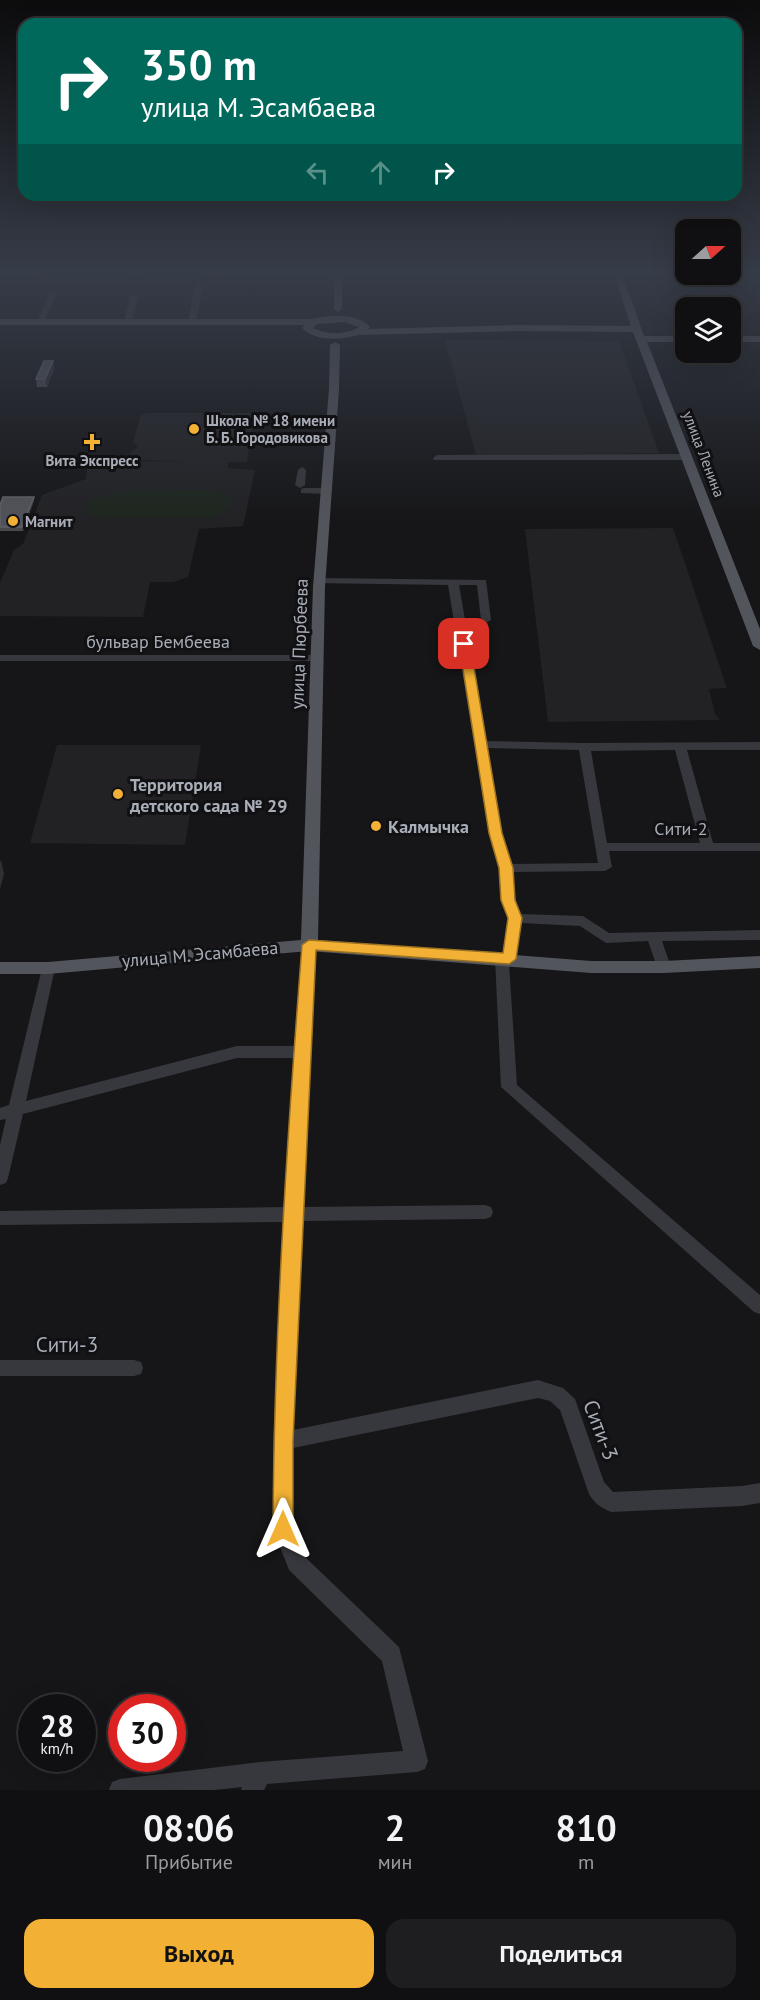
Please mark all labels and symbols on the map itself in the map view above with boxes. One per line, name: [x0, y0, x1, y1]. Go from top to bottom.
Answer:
north arrow: [675, 219, 741, 285]
street label: улица Ленина: [679, 408, 729, 500]
place label: Школа № 18 имени Б. Б. Городовикова: [206, 411, 335, 447]
marker: Школа № 18 имени Б. Б. Городовикова: [187, 422, 201, 436]
marker: Вита Экспресс: [85, 435, 99, 449]
place label: Вита Экспресс: [45, 451, 139, 470]
place label: Магнит: [25, 512, 73, 531]
marker: Магнит: [6, 514, 20, 528]
street label: улица Пюрбеева: [285, 578, 313, 710]
pin: [438, 618, 489, 669]
street label: бульвар Бембеева: [86, 630, 230, 653]
place label: Территория детского сада № 29: [129, 773, 288, 817]
marker: Территория детского сада № 29: [111, 787, 125, 801]
place label: Калмычка: [388, 815, 469, 838]
street label: Сити-2: [654, 817, 708, 840]
marker: Калмычка: [369, 819, 383, 833]
street label: улица М. Эсамбаева: [121, 936, 279, 972]
street label: Сити-3: [36, 1331, 98, 1358]
street label: Сити-3: [577, 1396, 625, 1464]
position arrow: [251, 1497, 315, 1561]
speed limit sign: 30: [108, 1694, 186, 1772]

